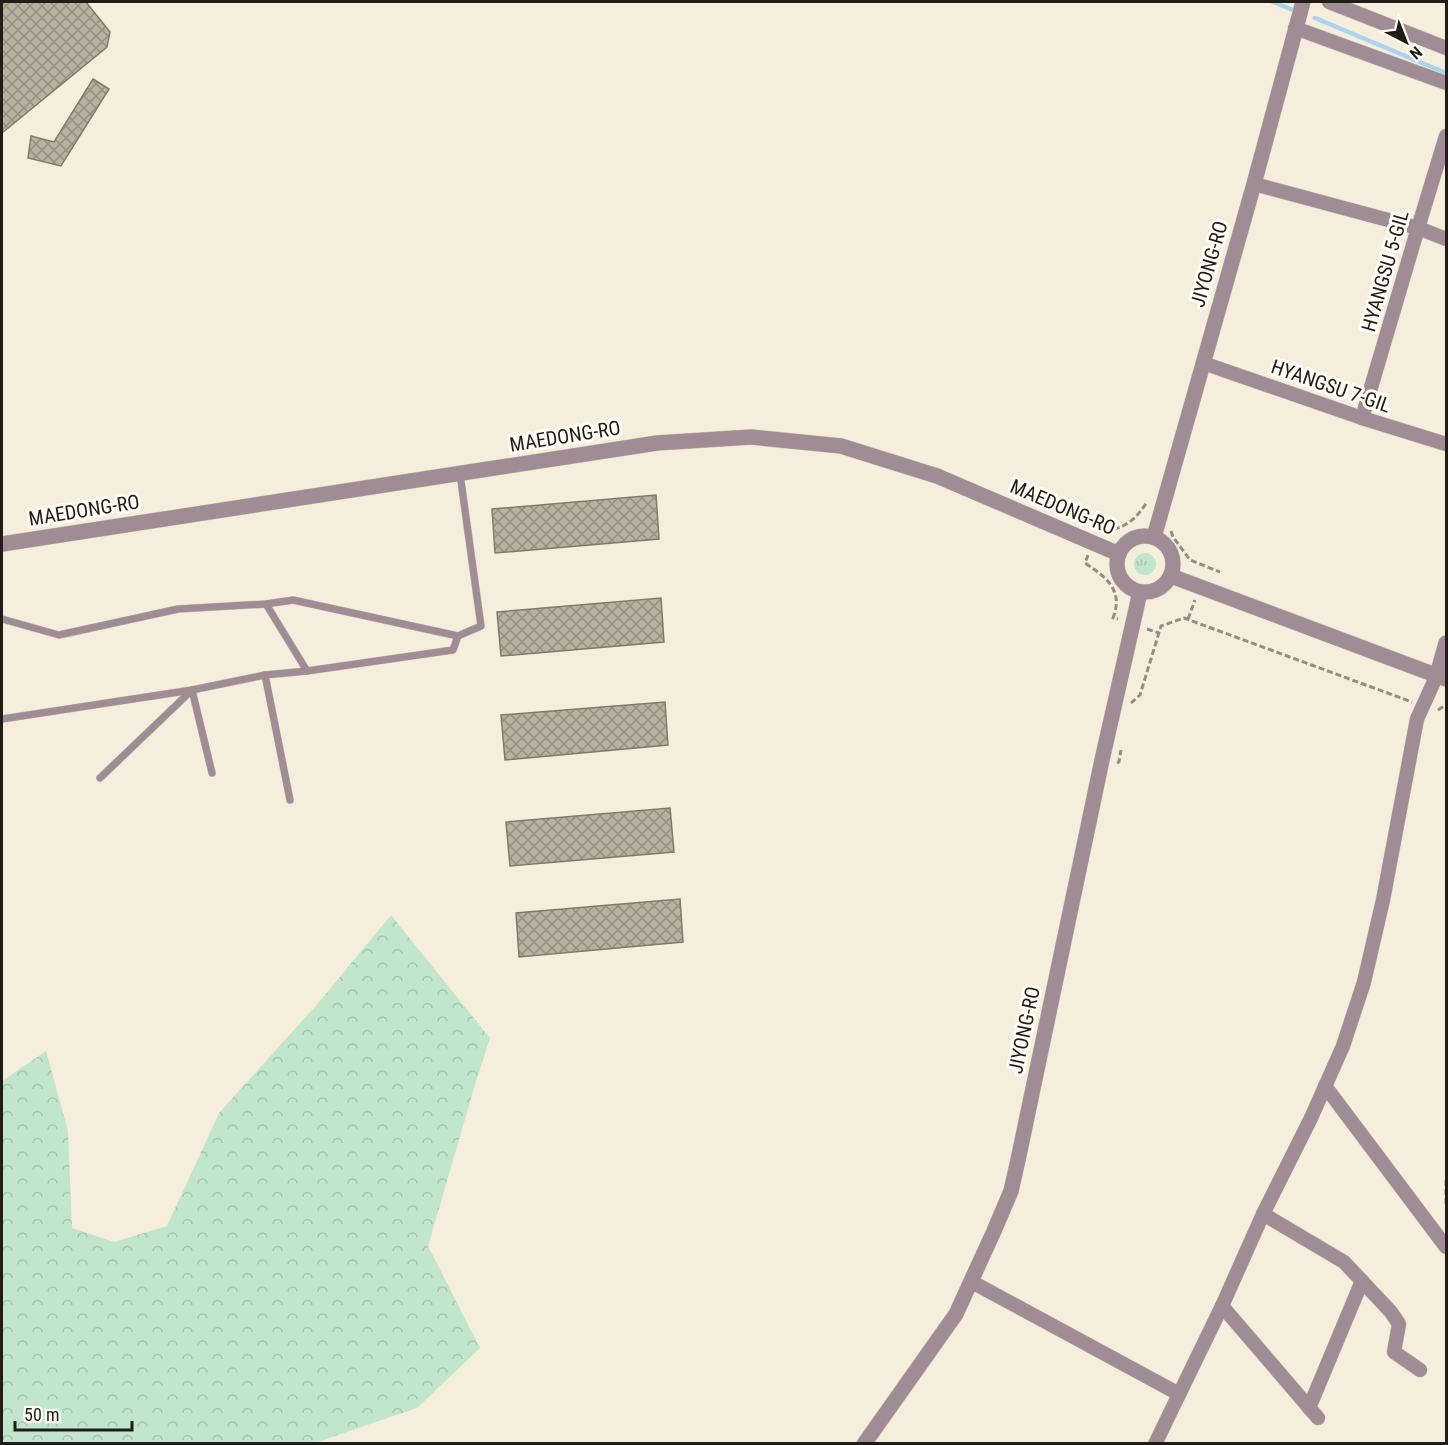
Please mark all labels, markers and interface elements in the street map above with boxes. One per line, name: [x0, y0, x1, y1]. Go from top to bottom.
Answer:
north arrow: [1376, 12, 1436, 72]
text: N: [1406, 42, 1426, 63]
street label: HYANGSU 5-GIL: [1356, 208, 1414, 334]
street label: JIYONG-RO: [1185, 218, 1233, 310]
street label: HYANGSU 7-GIL: [1268, 354, 1394, 418]
street label: MAEDONG-RO: [508, 415, 622, 457]
street label: MAEDONG-RO: [1007, 474, 1119, 540]
street label: MAEDONG-RO: [27, 489, 141, 531]
street label: JIYONG-RO: [1003, 984, 1045, 1076]
scale bar: [15, 1394, 132, 1432]
text: 50 m: [24, 1404, 59, 1425]

